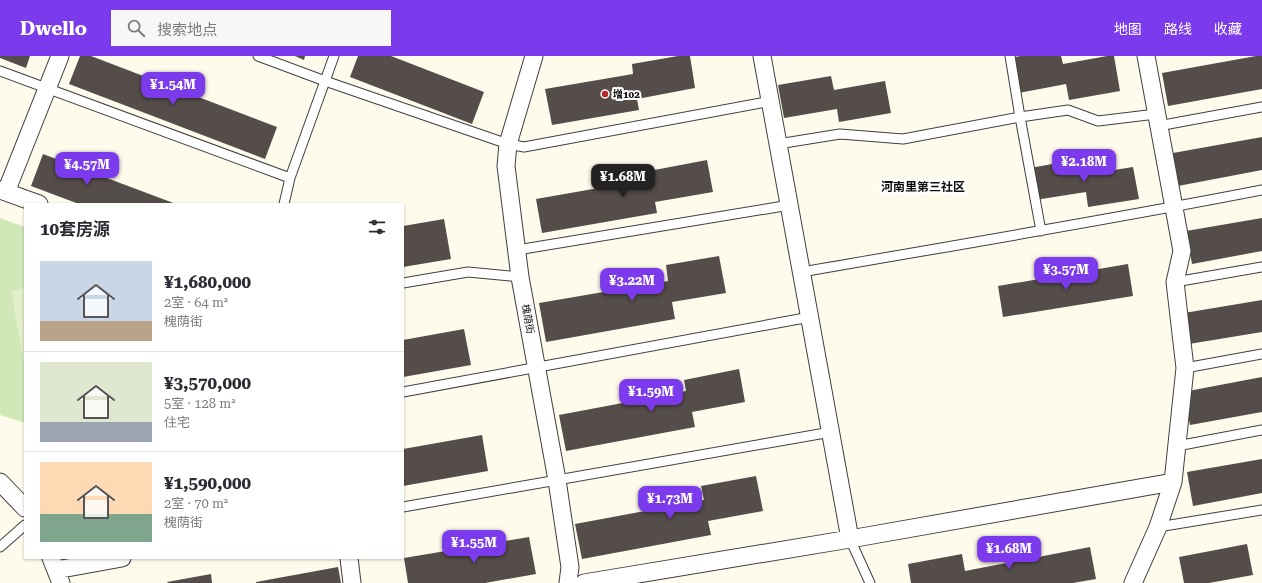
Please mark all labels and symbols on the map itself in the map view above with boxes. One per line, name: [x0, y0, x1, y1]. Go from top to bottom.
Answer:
pin: ¥1.54M: [140, 72, 206, 106]
place label: 增102: [613, 88, 640, 100]
marker: 增102: [600, 89, 610, 99]
pin: ¥2.18M: [1051, 149, 1117, 183]
pin: ¥4.57M: [54, 152, 120, 186]
pin: ¥1.68M: [590, 164, 656, 198]
district label: 河南里第三社区: [881, 180, 965, 194]
pin: ¥3.57M: [1033, 257, 1099, 291]
pin: ¥3.22M: [599, 268, 665, 302]
street label: 槐荫街: [520, 303, 536, 335]
pin: ¥1.59M: [618, 379, 684, 413]
pin: ¥1.73M: [637, 486, 703, 520]
pin: ¥1.55M: [441, 530, 507, 564]
pin: ¥1.68M: [976, 536, 1042, 570]

